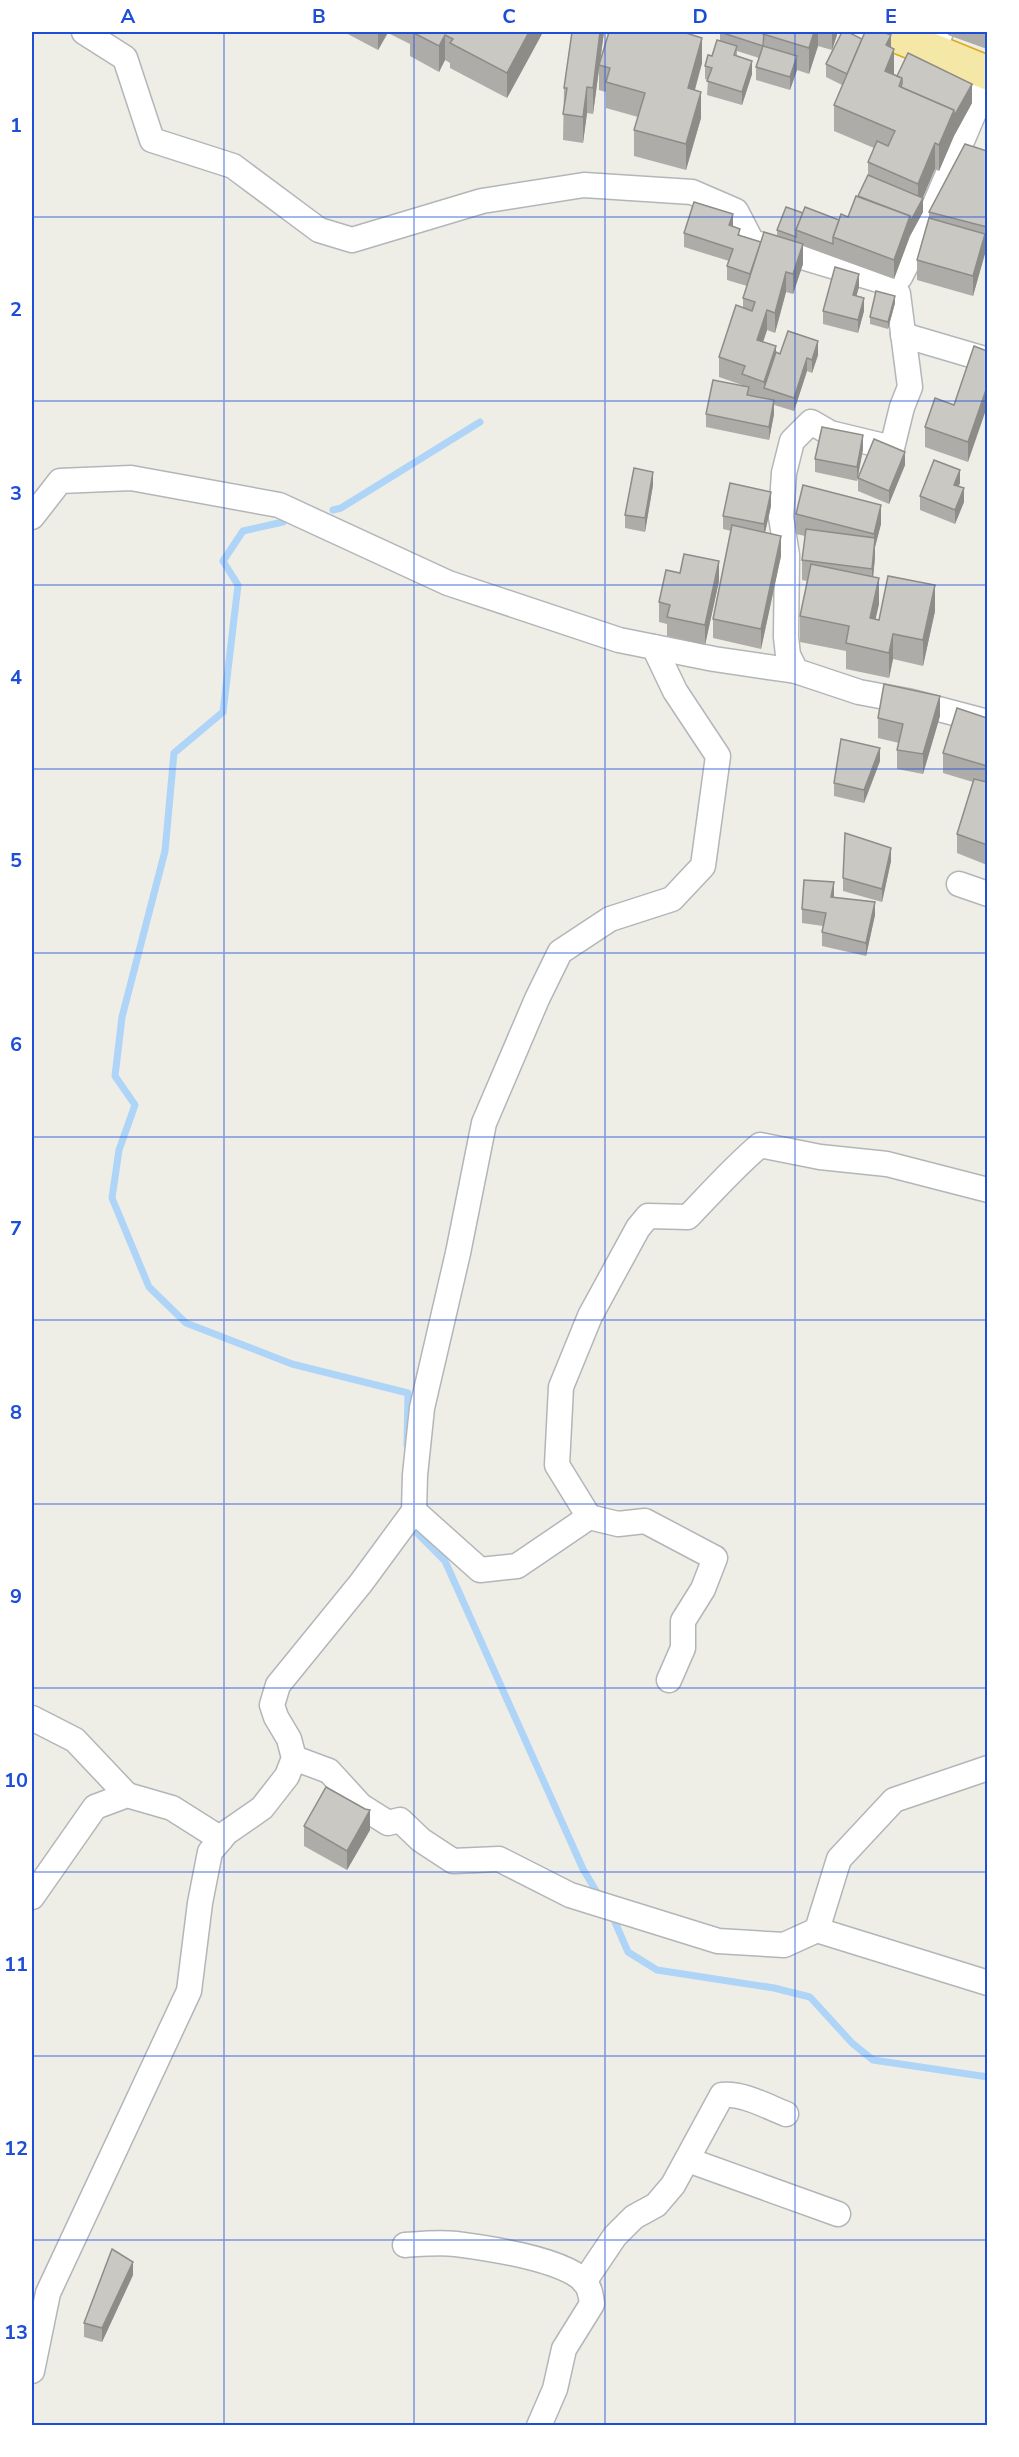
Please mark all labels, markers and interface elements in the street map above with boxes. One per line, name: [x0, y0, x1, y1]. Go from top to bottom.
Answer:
text: A: [121, 3, 136, 30]
text: B: [312, 3, 326, 30]
text: C: [502, 3, 516, 30]
text: D: [692, 3, 708, 30]
text: E: [885, 3, 897, 30]
text: 1: [10, 112, 22, 139]
text: 2: [10, 296, 22, 323]
text: 3: [10, 480, 22, 507]
text: 4: [10, 664, 22, 691]
text: 5: [10, 847, 22, 874]
text: 6: [10, 1031, 22, 1058]
text: 7: [10, 1215, 22, 1242]
text: 8: [10, 1399, 22, 1426]
text: 9: [10, 1583, 22, 1610]
text: 10: [4, 1767, 28, 1794]
text: 11: [4, 1951, 28, 1978]
text: 12: [4, 2135, 28, 2162]
text: 13: [4, 2319, 28, 2346]

